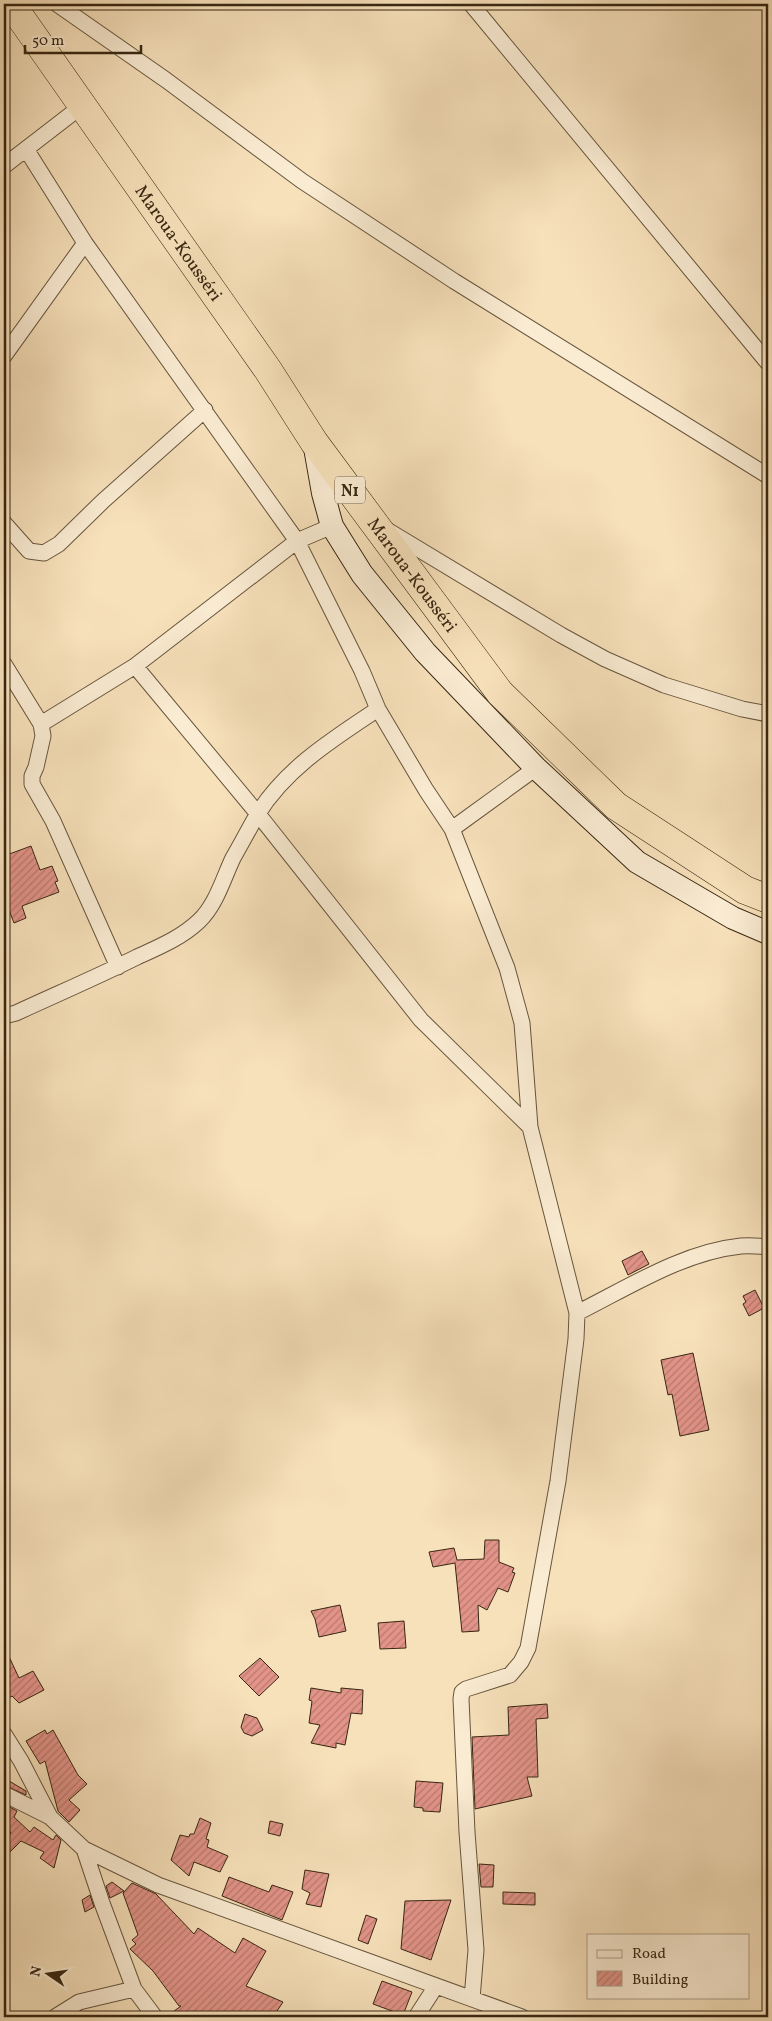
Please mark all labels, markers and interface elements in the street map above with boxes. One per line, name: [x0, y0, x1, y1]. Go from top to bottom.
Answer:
scale bar: [25, 22, 141, 54]
text: 50 m: [32, 31, 64, 52]
street label: Maroua-Kousséri: [128, 181, 227, 307]
road number: N1: [335, 476, 365, 504]
street label: Maroua-Kousséri: [360, 513, 462, 638]
legend: [587, 1934, 750, 1998]
text: Road: [632, 1944, 666, 1965]
north arrow: [22, 1948, 72, 1998]
text: N: [26, 1964, 47, 1979]
text: Building: [632, 1970, 689, 1991]

